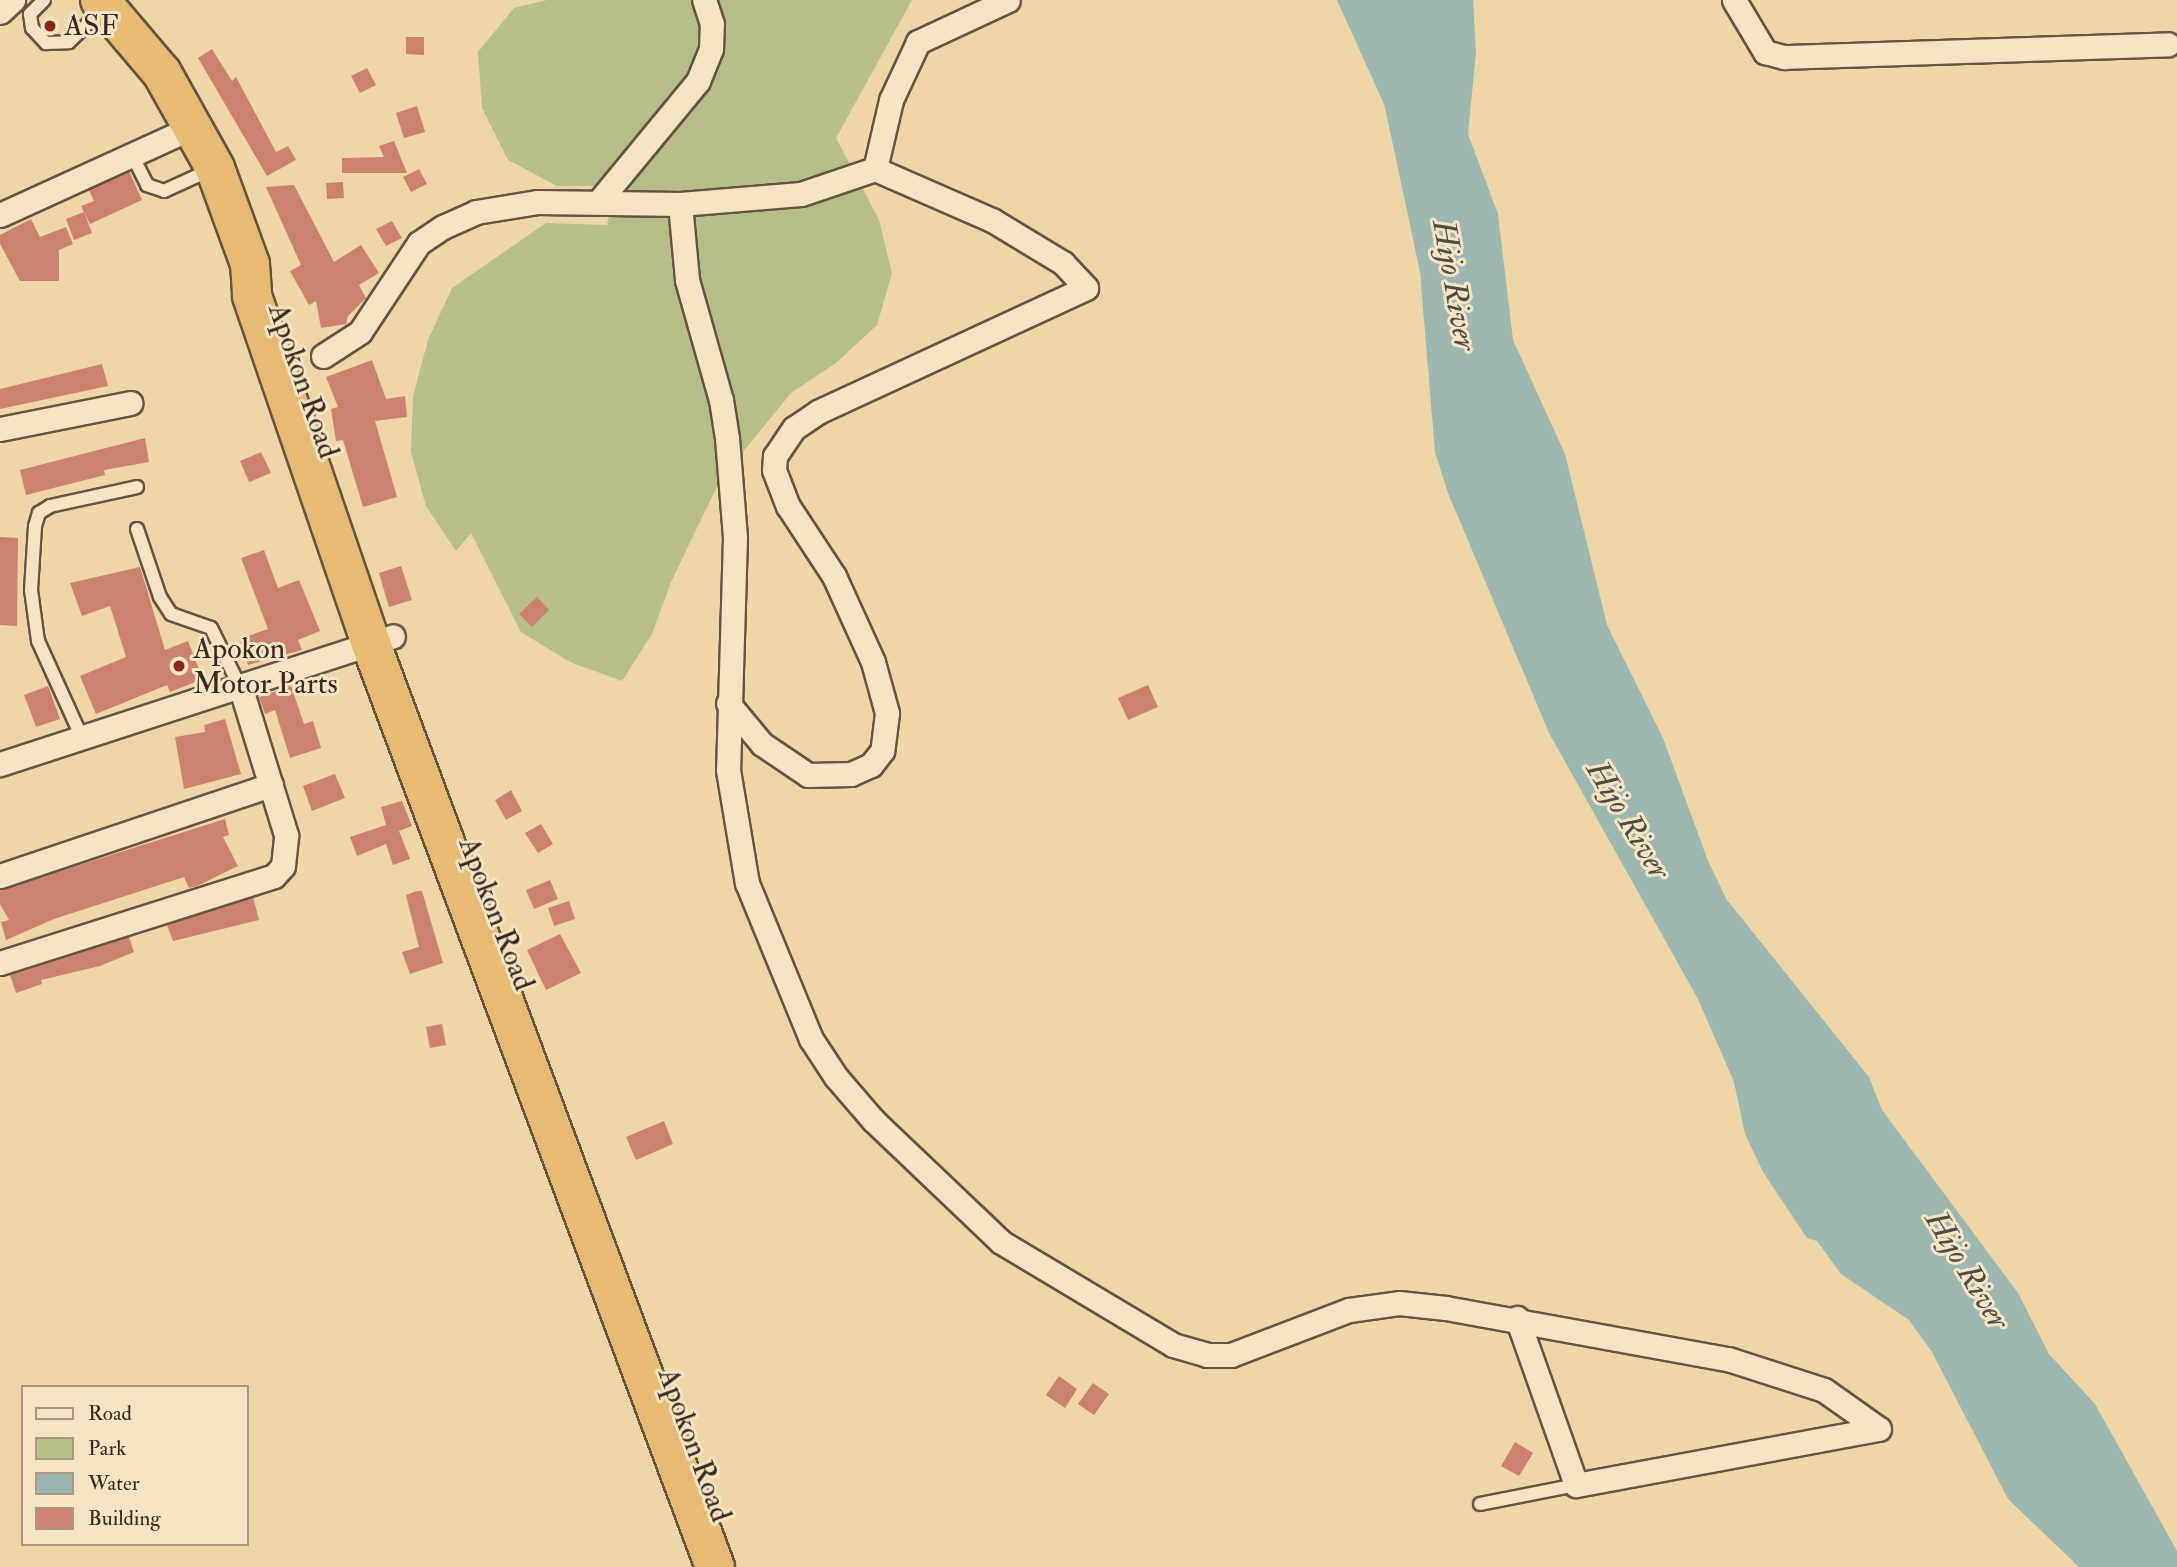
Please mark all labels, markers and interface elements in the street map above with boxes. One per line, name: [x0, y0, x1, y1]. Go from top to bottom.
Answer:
place label: ASF: [64, 8, 119, 44]
marker: ASF: [42, 18, 58, 34]
water label: Hijo River: [1424, 217, 1484, 353]
street label: Apokon Road: [260, 299, 346, 463]
place label: Apokon Motor Parts: [193, 631, 338, 702]
marker: Apokon Motor Parts: [171, 658, 187, 674]
water label: Hijo River: [1578, 754, 1678, 886]
street label: Apokon Road: [450, 832, 542, 996]
water label: Hijo River: [1917, 1204, 2017, 1336]
street label: Apokon Road: [650, 1363, 738, 1527]
legend: [21, 1385, 248, 1546]
text: Road: [88, 1400, 132, 1427]
text: Park: [88, 1435, 126, 1462]
text: Water: [88, 1470, 140, 1497]
text: Building: [88, 1505, 161, 1532]

